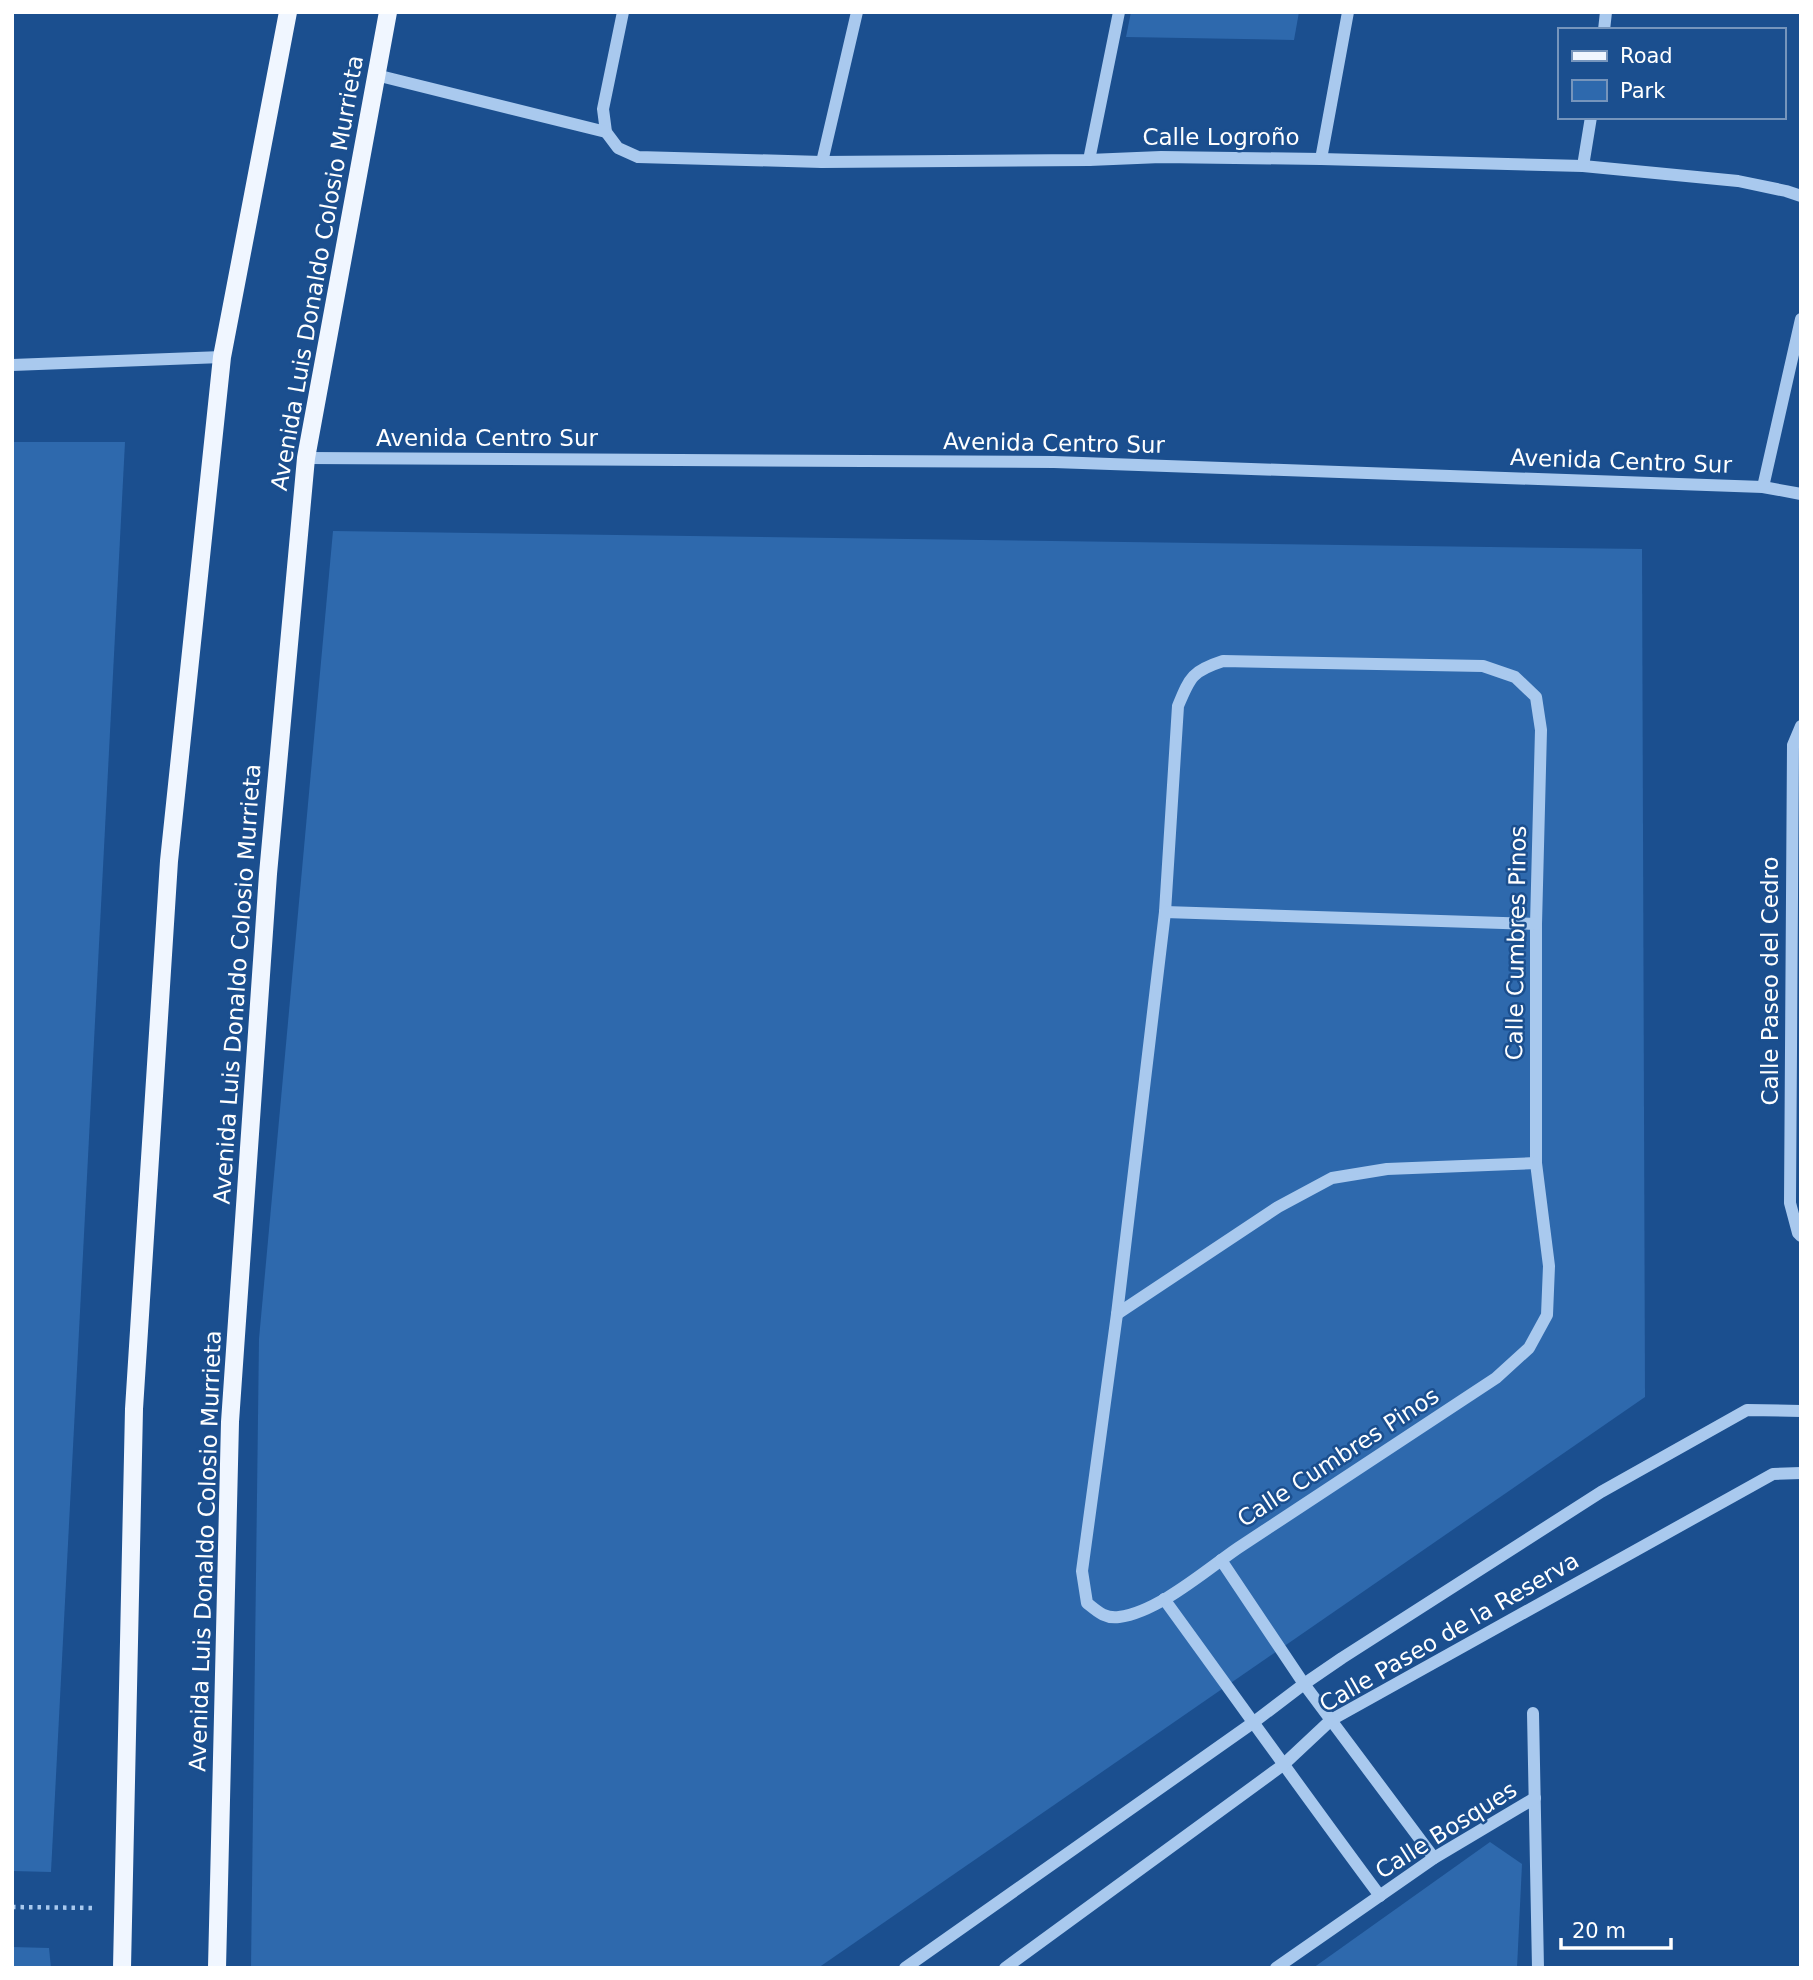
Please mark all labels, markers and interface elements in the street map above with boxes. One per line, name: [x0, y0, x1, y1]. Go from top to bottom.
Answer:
legend: [1558, 28, 1785, 119]
text: Road: [1620, 44, 1673, 68]
street label: Avenida Luis Donaldo Colosio Murrieta: [266, 53, 368, 493]
text: Park: [1620, 79, 1666, 103]
street label: Calle Logroño: [1142, 124, 1300, 150]
street label: Avenida Centro Sur: [376, 425, 598, 451]
street label: Avenida Centro Sur: [943, 428, 1166, 458]
street label: Avenida Centro Sur: [1510, 444, 1733, 478]
street label: Avenida Luis Donaldo Colosio Murrieta: [209, 763, 265, 1205]
street label: Calle Cumbres Pinos: [1501, 825, 1531, 1061]
street label: Calle Paseo del Cedro: [1757, 856, 1783, 1106]
street label: Avenida Luis Donaldo Colosio Murrieta: [184, 1330, 226, 1772]
street label: Calle Cumbres Pinos: [1232, 1382, 1444, 1532]
street label: Calle Paseo de la Reserva: [1315, 1547, 1583, 1717]
street label: Calle Bosques: [1371, 1776, 1521, 1884]
scale bar: [1561, 1906, 1671, 1950]
text: 20 m: [1572, 1919, 1626, 1943]

